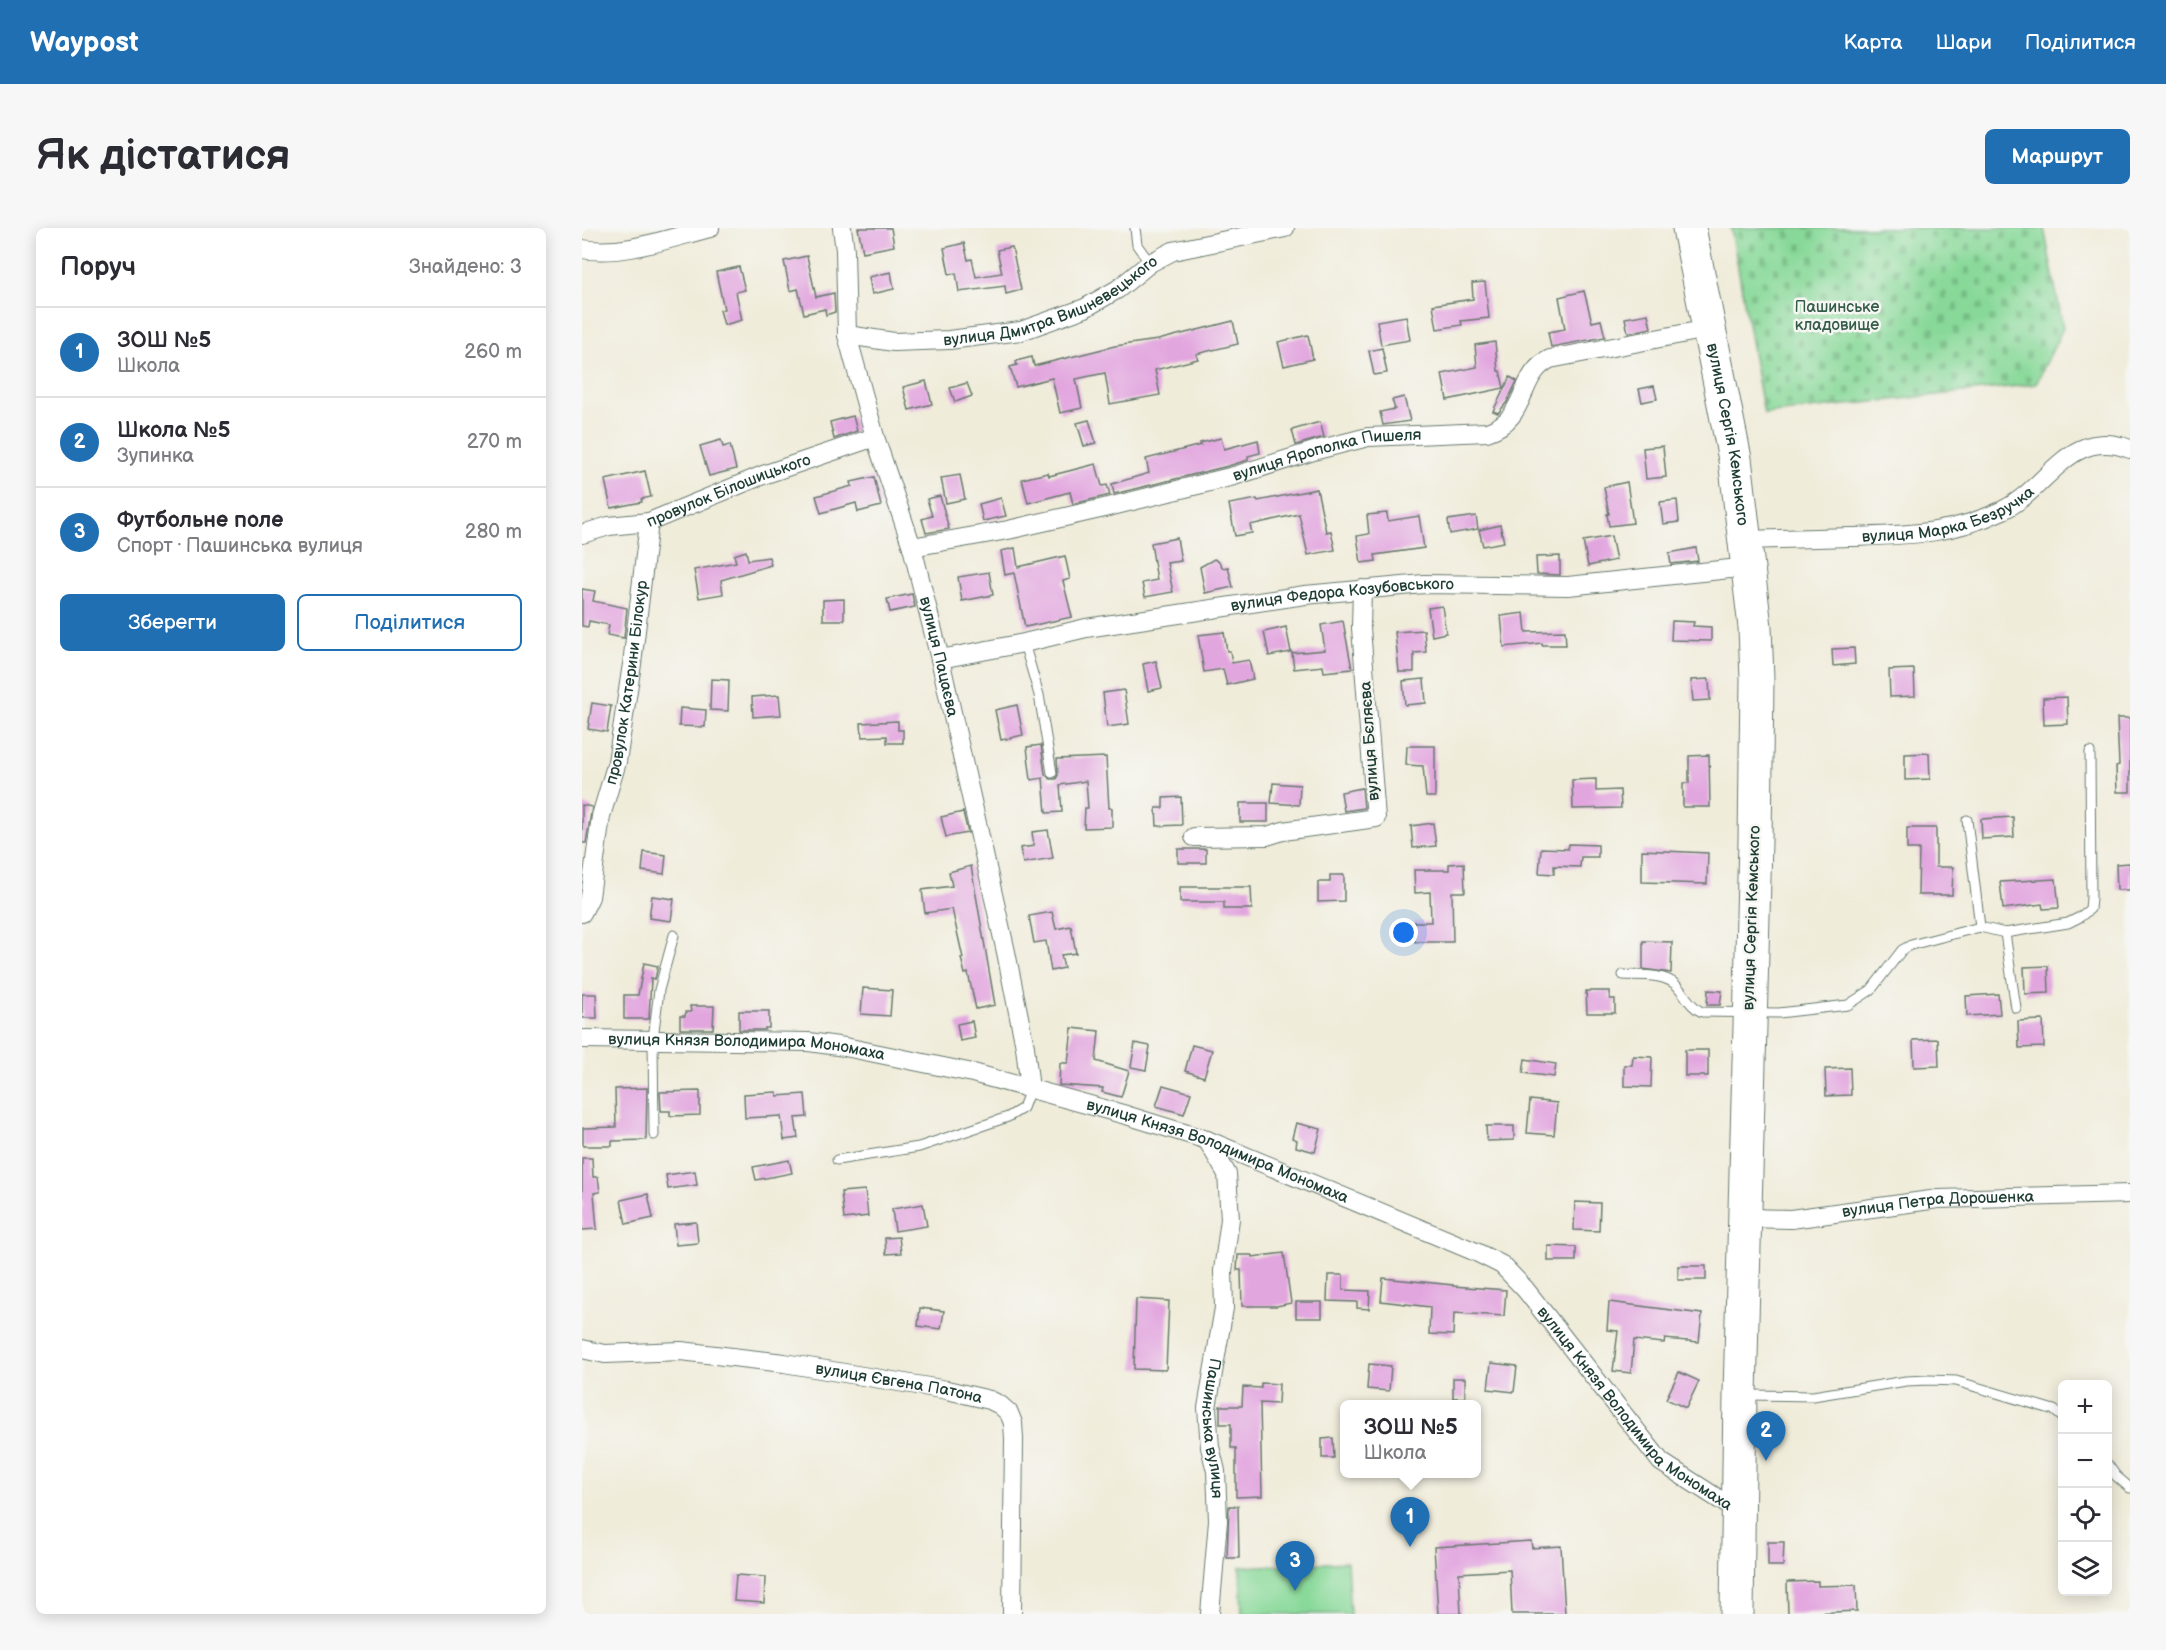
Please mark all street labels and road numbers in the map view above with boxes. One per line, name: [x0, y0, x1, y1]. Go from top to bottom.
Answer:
street label: вулиця Дмитра Вишневецького: [943, 251, 1160, 350]
street label: вулиця Сергія Кемського: [1703, 341, 1752, 527]
street label: вулиця Ярополка Пишеля: [1230, 425, 1422, 485]
street label: провулок Білошицького: [644, 450, 813, 531]
street label: вулиця Марка Безручка: [1861, 482, 2039, 546]
street label: вулиця Федора Козубовського: [1229, 574, 1454, 616]
street label: провулок Катерини Білокур: [601, 579, 651, 787]
street label: вулиця Пацаєва: [915, 595, 962, 719]
street label: вулиця Бєляєва: [1356, 680, 1384, 801]
street label: вулиця Сергія Кемського: [1739, 825, 1765, 1011]
street label: вулиця Князя Володимира Мономаха: [608, 1030, 887, 1064]
street label: вулиця Князя Володимира Мономаха: [1084, 1095, 1352, 1208]
street label: вулиця Петра Дорошенка: [1841, 1187, 2035, 1221]
street label: вулиця Князя Володимира Мономаха: [1533, 1303, 1736, 1515]
street label: Пашинська вулиця: [1197, 1357, 1227, 1499]
street label: вулиця Євгена Патона: [814, 1359, 985, 1408]

